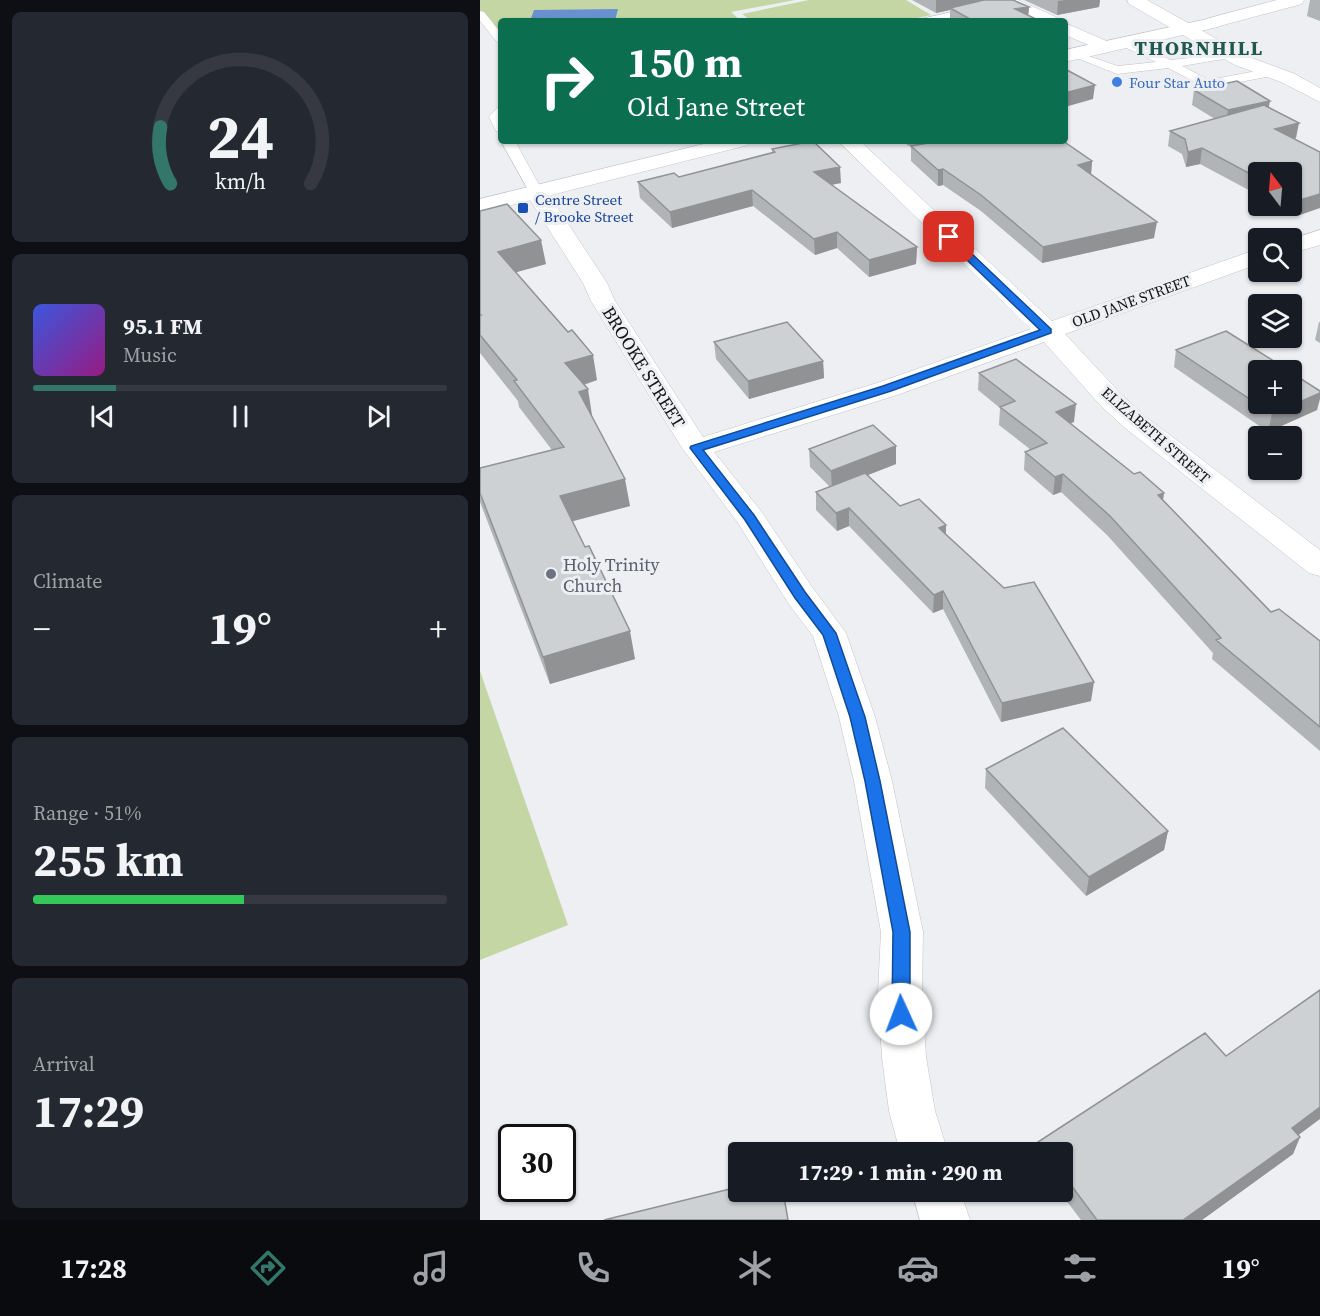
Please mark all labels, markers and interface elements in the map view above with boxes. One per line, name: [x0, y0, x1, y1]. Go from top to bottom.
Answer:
text: 150 m: [627, 33, 742, 91]
district label: THORNHILL: [1134, 34, 1264, 62]
icon: right: [528, 42, 606, 120]
place label: Four Star Auto: [1129, 72, 1225, 93]
marker: Four Star Auto: [1110, 75, 1124, 89]
text: Old Jane Street: [627, 88, 805, 125]
text: 24: [206, 93, 274, 179]
north arrow: [1248, 162, 1302, 216]
map controls: [1248, 162, 1302, 480]
text: km/h: [214, 167, 266, 196]
place label: Centre Street / Brooke Street: [535, 189, 633, 227]
marker: Centre Street / Brooke Street: [516, 201, 530, 215]
pin: [923, 211, 974, 262]
icon: arrive: [932, 220, 965, 253]
button: search: [1248, 228, 1302, 282]
street label: OLD JANE STREET: [1069, 270, 1193, 332]
button: layers: [1248, 294, 1302, 348]
street label: BROOKE STREET: [597, 302, 691, 433]
text: 95.1 FM: [123, 311, 202, 341]
text: Music: [123, 341, 177, 369]
button: +: [1248, 360, 1302, 414]
street label: ELIZABETH STREET: [1097, 382, 1215, 488]
icon: previous: [86, 400, 119, 433]
icon: pause: [224, 400, 257, 433]
icon: next: [362, 400, 395, 433]
button: −: [1248, 426, 1302, 480]
place label: Holy Trinity Church: [563, 552, 660, 598]
text: Climate: [33, 567, 102, 595]
marker: Holy Trinity Church: [544, 567, 558, 581]
text: 19°: [208, 597, 272, 659]
text: −: [33, 606, 51, 651]
text: +: [429, 606, 447, 651]
text: Range · 51%: [33, 799, 142, 827]
text: 255 km: [33, 829, 184, 891]
position arrow: [869, 982, 933, 1046]
text: Arrival: [33, 1050, 95, 1078]
text: 17:29: [33, 1080, 144, 1142]
speed limit sign: 30: [498, 1124, 576, 1202]
text: 17:29 · 1 min · 290 m: [799, 1157, 1002, 1187]
icon: directions: [247, 1247, 289, 1289]
icon: music: [410, 1247, 452, 1289]
icon: phone: [572, 1247, 614, 1289]
icon: climate: [734, 1247, 776, 1289]
icon: car: [897, 1247, 939, 1289]
icon: filters: [1059, 1247, 1101, 1289]
text: 17:28: [60, 1250, 127, 1287]
text: 19°: [1222, 1250, 1260, 1287]

